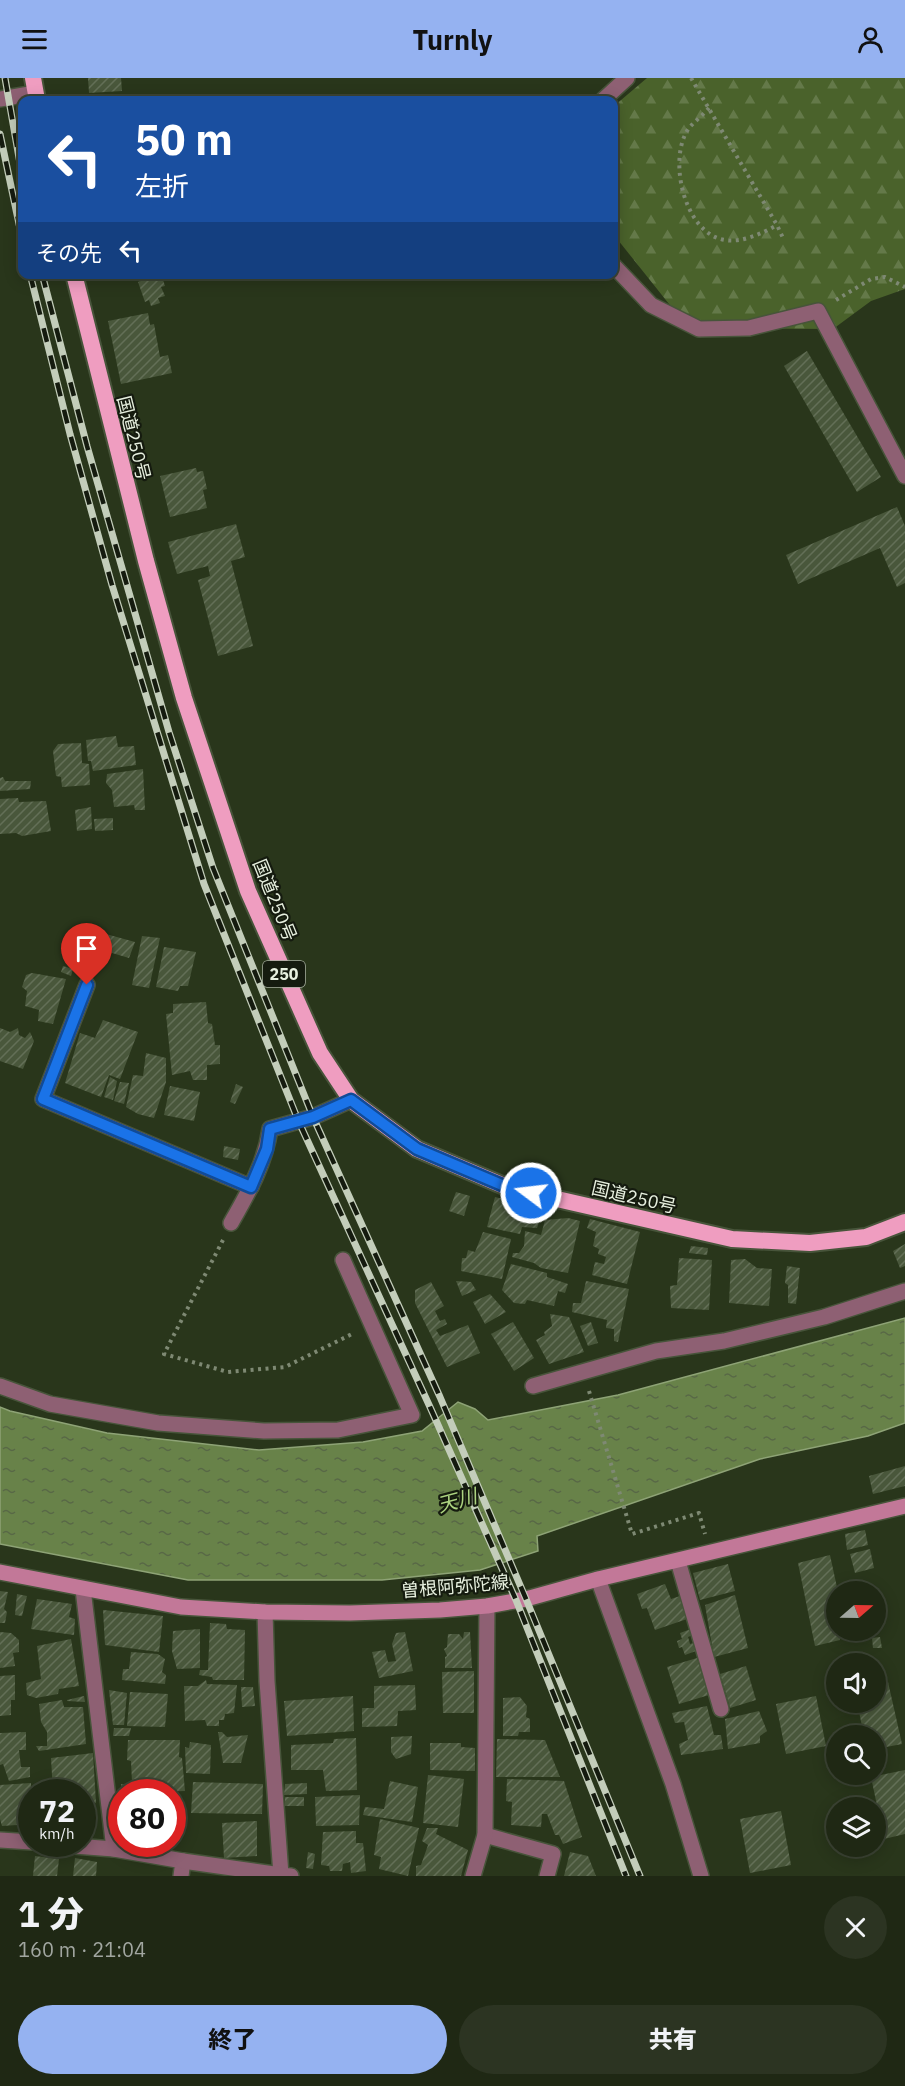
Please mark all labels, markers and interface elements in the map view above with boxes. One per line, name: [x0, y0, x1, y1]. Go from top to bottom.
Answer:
text: Turnly: [412, 22, 493, 57]
icon: menu: [18, 23, 51, 56]
icon: person: [854, 23, 887, 56]
text: 50 m: [135, 112, 233, 167]
icon: left: [36, 120, 114, 198]
text: 左折: [135, 168, 189, 203]
icon: left: [114, 234, 147, 267]
text: その先: [36, 238, 102, 267]
street label: 国道250号: [112, 393, 156, 483]
street label: 国道250号: [248, 856, 302, 944]
pin: [61, 923, 112, 985]
icon: arrive: [70, 932, 103, 965]
road number: 250: [263, 961, 305, 987]
position arrow: [499, 1161, 563, 1225]
street label: 国道250号: [589, 1176, 679, 1218]
water label: 天川: [434, 1481, 482, 1518]
street label: 曽根阿弥陀線: [400, 1570, 510, 1602]
north arrow: [826, 1581, 886, 1641]
map controls: [826, 1581, 886, 1857]
button: sound: [826, 1653, 886, 1713]
button: search: [826, 1725, 886, 1785]
speed limit sign: 80: [108, 1779, 186, 1857]
text: 72: [39, 1791, 75, 1830]
button: layers: [826, 1797, 886, 1857]
text: km/h: [39, 1824, 75, 1843]
text: 1 分: [18, 1890, 84, 1937]
button: close: [824, 1896, 887, 1959]
text: 160 m · 21:04: [18, 1936, 146, 1963]
button: 終了: [18, 2005, 447, 2074]
button: 共有: [459, 2005, 887, 2074]

